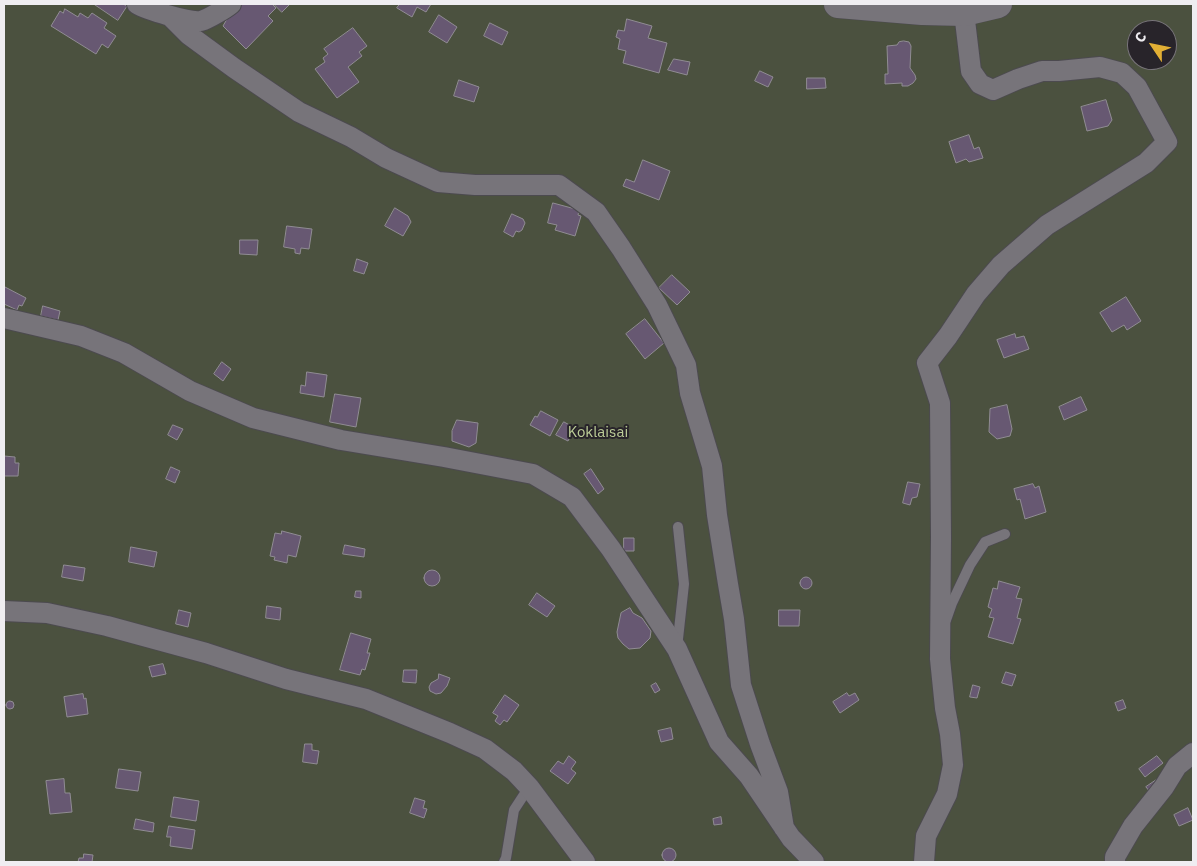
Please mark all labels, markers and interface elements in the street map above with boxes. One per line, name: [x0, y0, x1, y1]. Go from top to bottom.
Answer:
north arrow: [1127, 20, 1177, 70]
text: С: [1130, 28, 1150, 46]
park label: Koklaisai: [568, 424, 628, 442]

